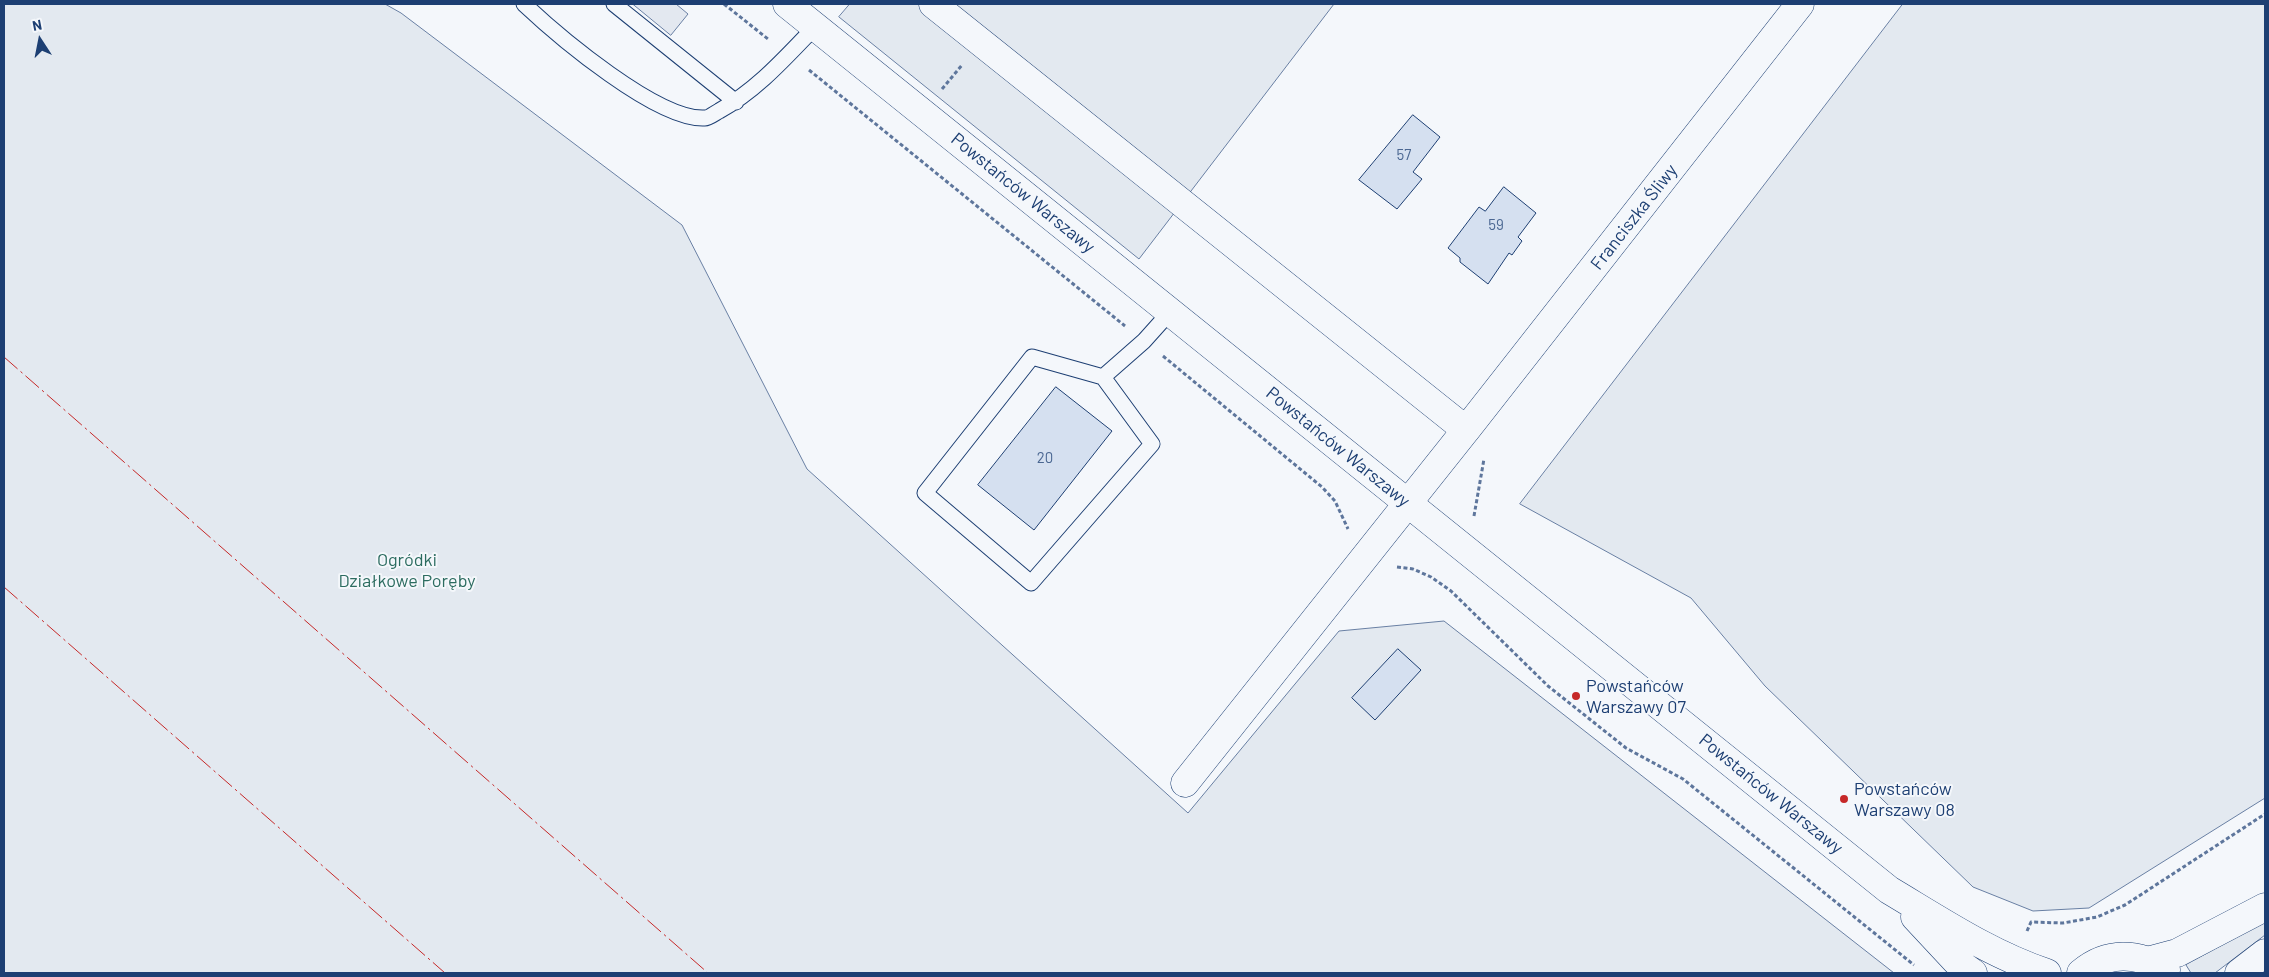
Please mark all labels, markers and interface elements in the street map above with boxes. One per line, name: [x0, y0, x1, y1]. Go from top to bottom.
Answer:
north arrow: [15, 15, 65, 65]
text: N: [31, 16, 43, 34]
street label: Powstańców Warszawy: [947, 128, 1099, 258]
house number: 57: [1397, 146, 1411, 164]
street label: Franciszka Śliwy: [1586, 160, 1682, 274]
house number: 59: [1488, 216, 1504, 234]
street label: Powstańców Warszawy: [1262, 382, 1414, 512]
house number: 20: [1037, 449, 1053, 467]
park label: Ogródki Działkowe Poręby: [338, 549, 476, 592]
place label: Powstańców Warszawy 07: [1586, 675, 1686, 718]
marker: Powstańców Warszawy 07: [1570, 690, 1582, 702]
street label: Powstańców Warszawy: [1695, 729, 1847, 859]
place label: Powstańców Warszawy 08: [1854, 778, 1955, 821]
marker: Powstańców Warszawy 08: [1838, 793, 1850, 805]

